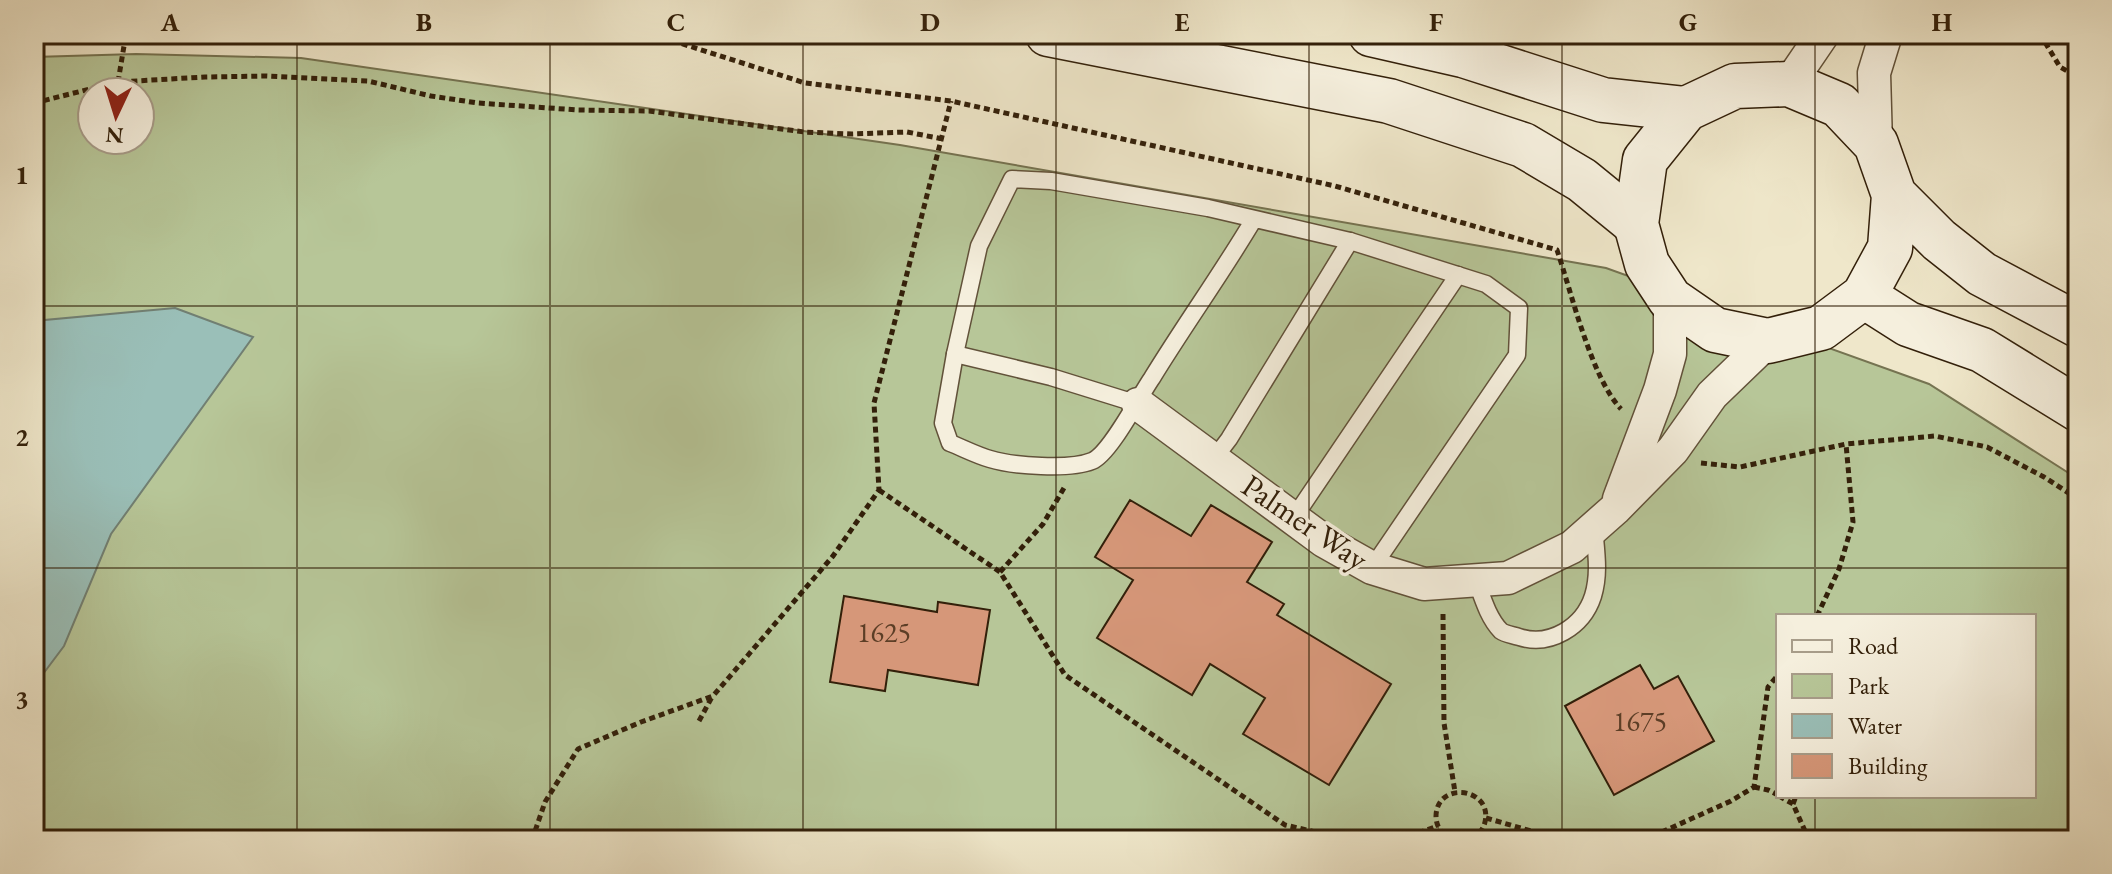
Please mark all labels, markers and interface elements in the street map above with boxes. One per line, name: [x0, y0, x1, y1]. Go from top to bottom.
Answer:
text: A: [160, 5, 180, 39]
text: B: [416, 5, 432, 39]
text: C: [667, 5, 685, 39]
text: D: [920, 5, 940, 39]
text: E: [1175, 5, 1190, 39]
text: F: [1429, 5, 1443, 39]
text: G: [1679, 5, 1698, 39]
text: H: [1932, 5, 1953, 39]
north arrow: [76, 76, 156, 156]
text: N: [105, 120, 125, 151]
text: 1: [15, 158, 29, 192]
text: 2: [15, 420, 29, 454]
street label: Palmer Way: [1234, 464, 1377, 580]
house number: 1625: [857, 614, 911, 650]
legend: [1776, 614, 2036, 798]
text: Road: [1848, 630, 1899, 661]
text: Park: [1848, 670, 1890, 701]
text: 3: [15, 682, 29, 716]
house number: 1675: [1613, 703, 1667, 739]
text: Water: [1848, 710, 1902, 741]
text: Building: [1848, 750, 1928, 781]

